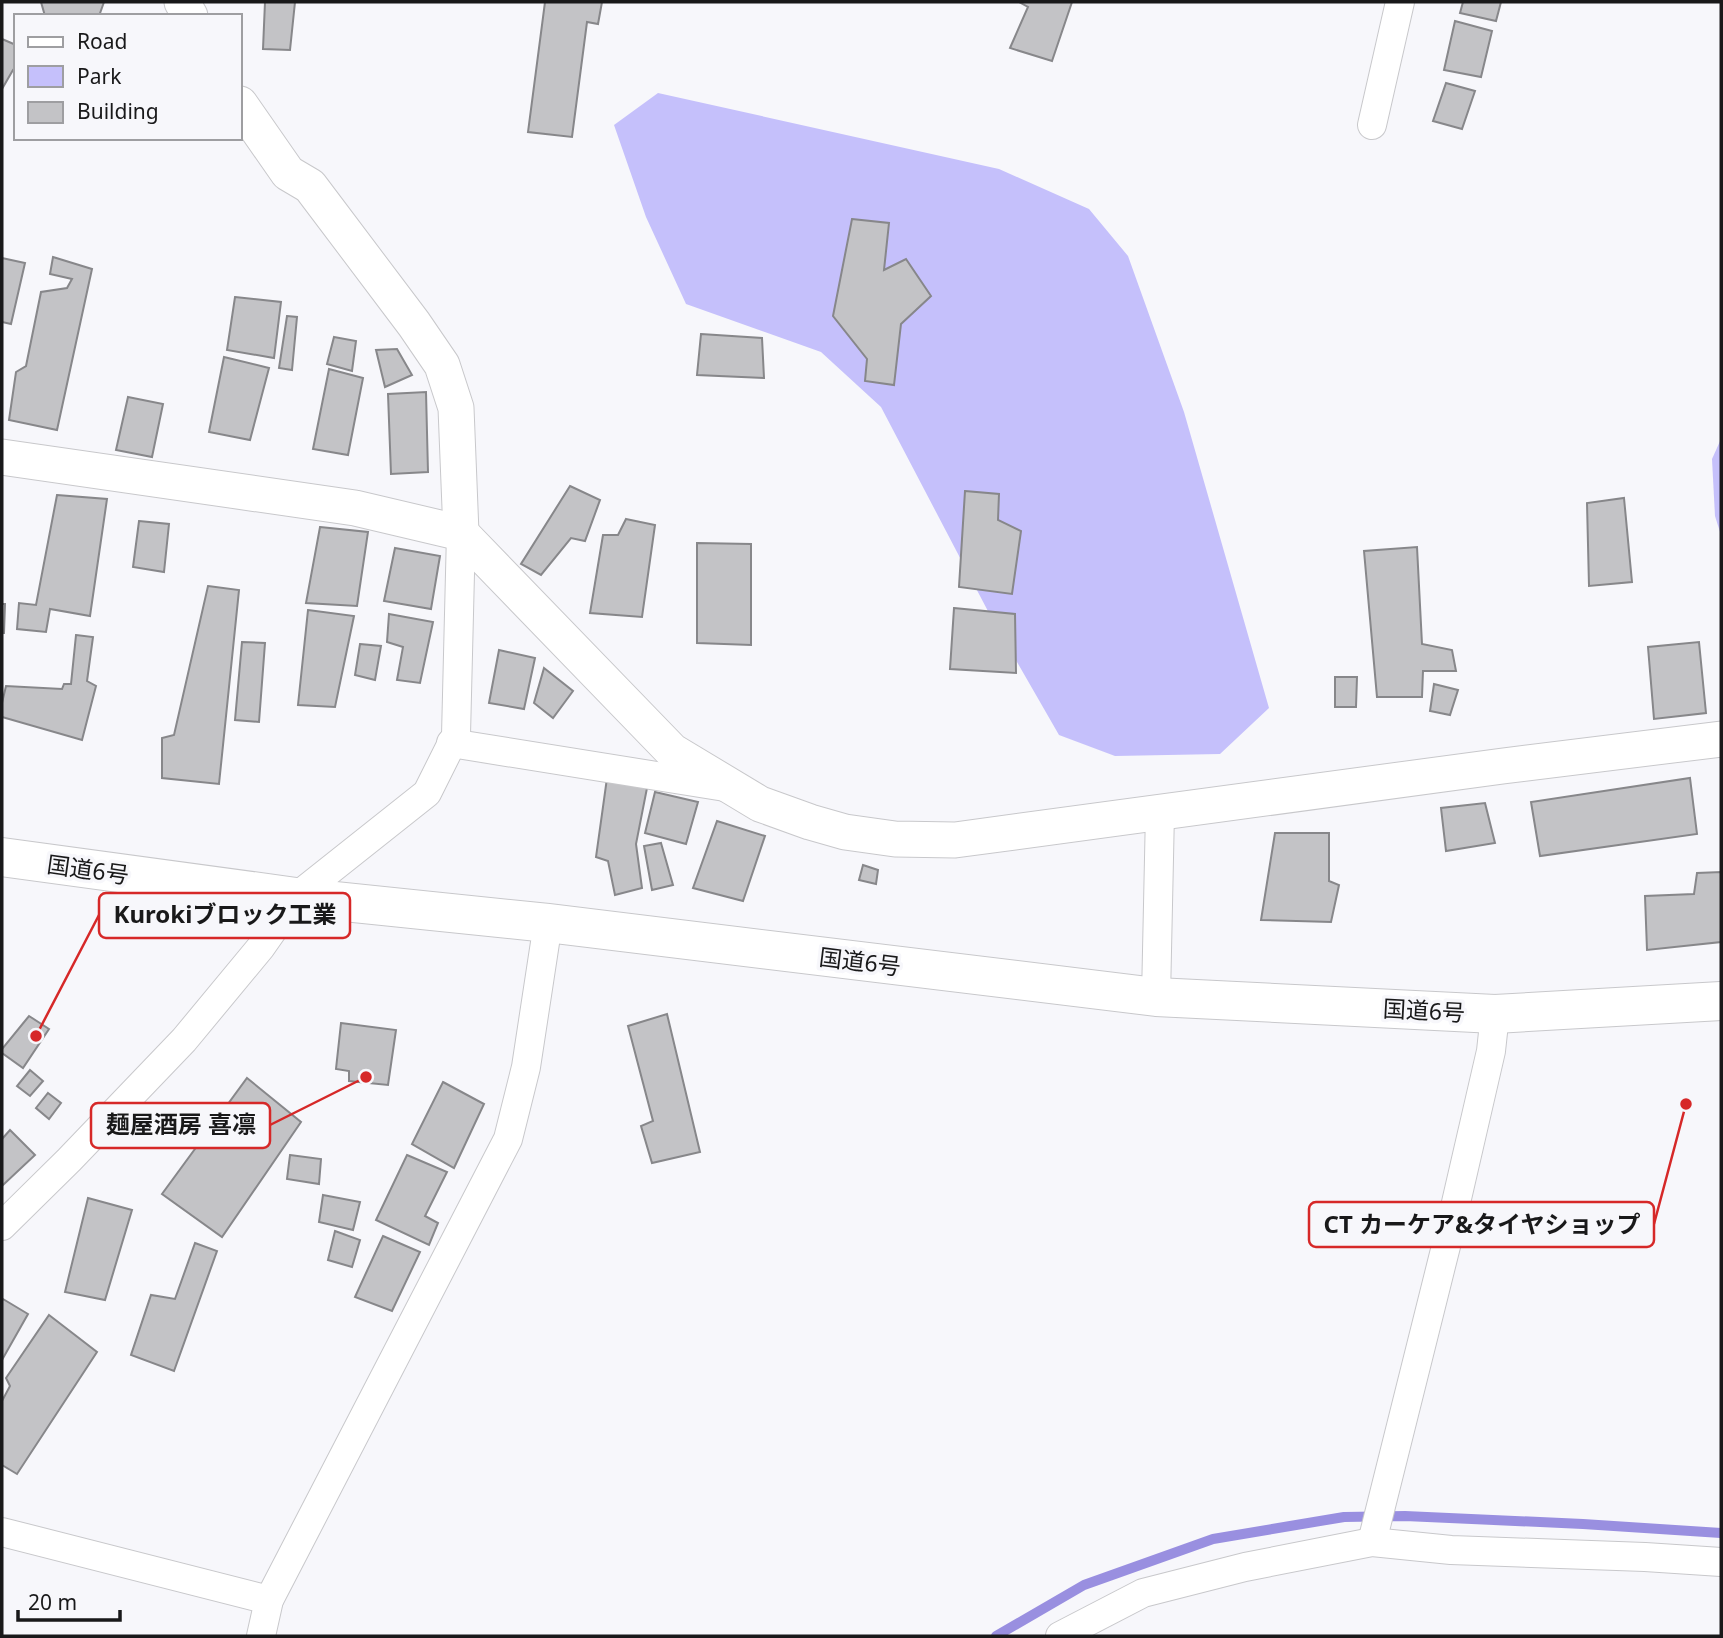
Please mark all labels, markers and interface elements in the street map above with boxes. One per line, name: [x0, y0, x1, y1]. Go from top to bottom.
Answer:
legend: [14, 14, 242, 140]
text: Road: [77, 27, 127, 55]
text: Park: [77, 62, 122, 90]
text: Building: [77, 97, 159, 125]
street label: 国道6号: [45, 847, 131, 891]
callout: Kurokiブロック工業: [99, 893, 350, 938]
text: Kurokiブロック工業: [114, 897, 336, 930]
street label: 国道6号: [817, 940, 903, 982]
street label: 国道6号: [1382, 992, 1466, 1028]
callout: 麺屋酒房 喜凛: [91, 1103, 270, 1148]
text: 麺屋酒房 喜凛: [106, 1107, 256, 1140]
callout: CT カーケア&タイヤショップ: [1309, 1202, 1654, 1247]
text: CT カーケア&タイヤショップ: [1324, 1207, 1640, 1240]
scale bar: [18, 1578, 119, 1622]
text: 20 m: [28, 1588, 77, 1616]

